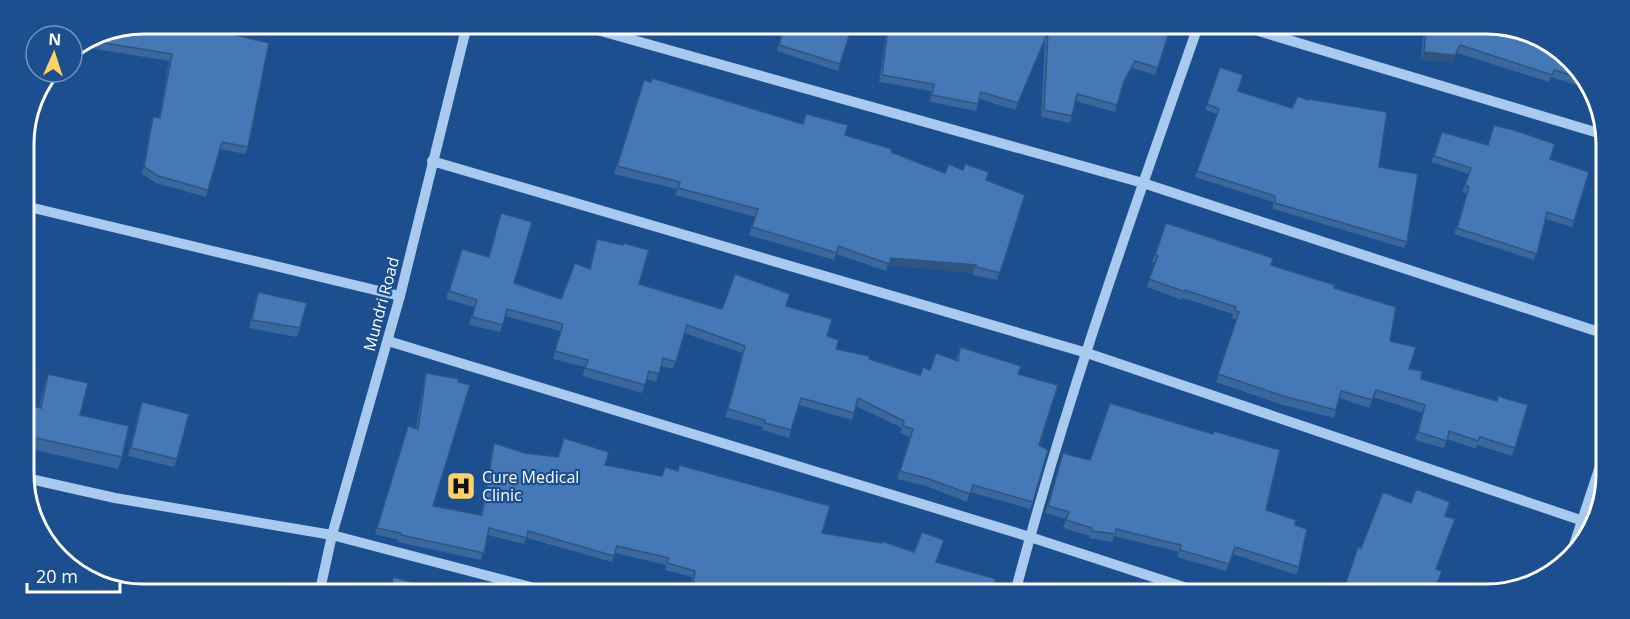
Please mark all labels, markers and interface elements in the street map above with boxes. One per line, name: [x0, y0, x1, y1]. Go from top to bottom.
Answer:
north arrow: [24, 24, 84, 84]
text: N: [48, 28, 62, 50]
street label: Mundri Road: [358, 254, 404, 354]
place label: Cure Medical Clinic: [482, 466, 579, 506]
hospital icon: Cure Medical Clinic: [445, 470, 477, 502]
scale bar: [27, 556, 120, 594]
text: 20 m: [36, 564, 78, 588]

